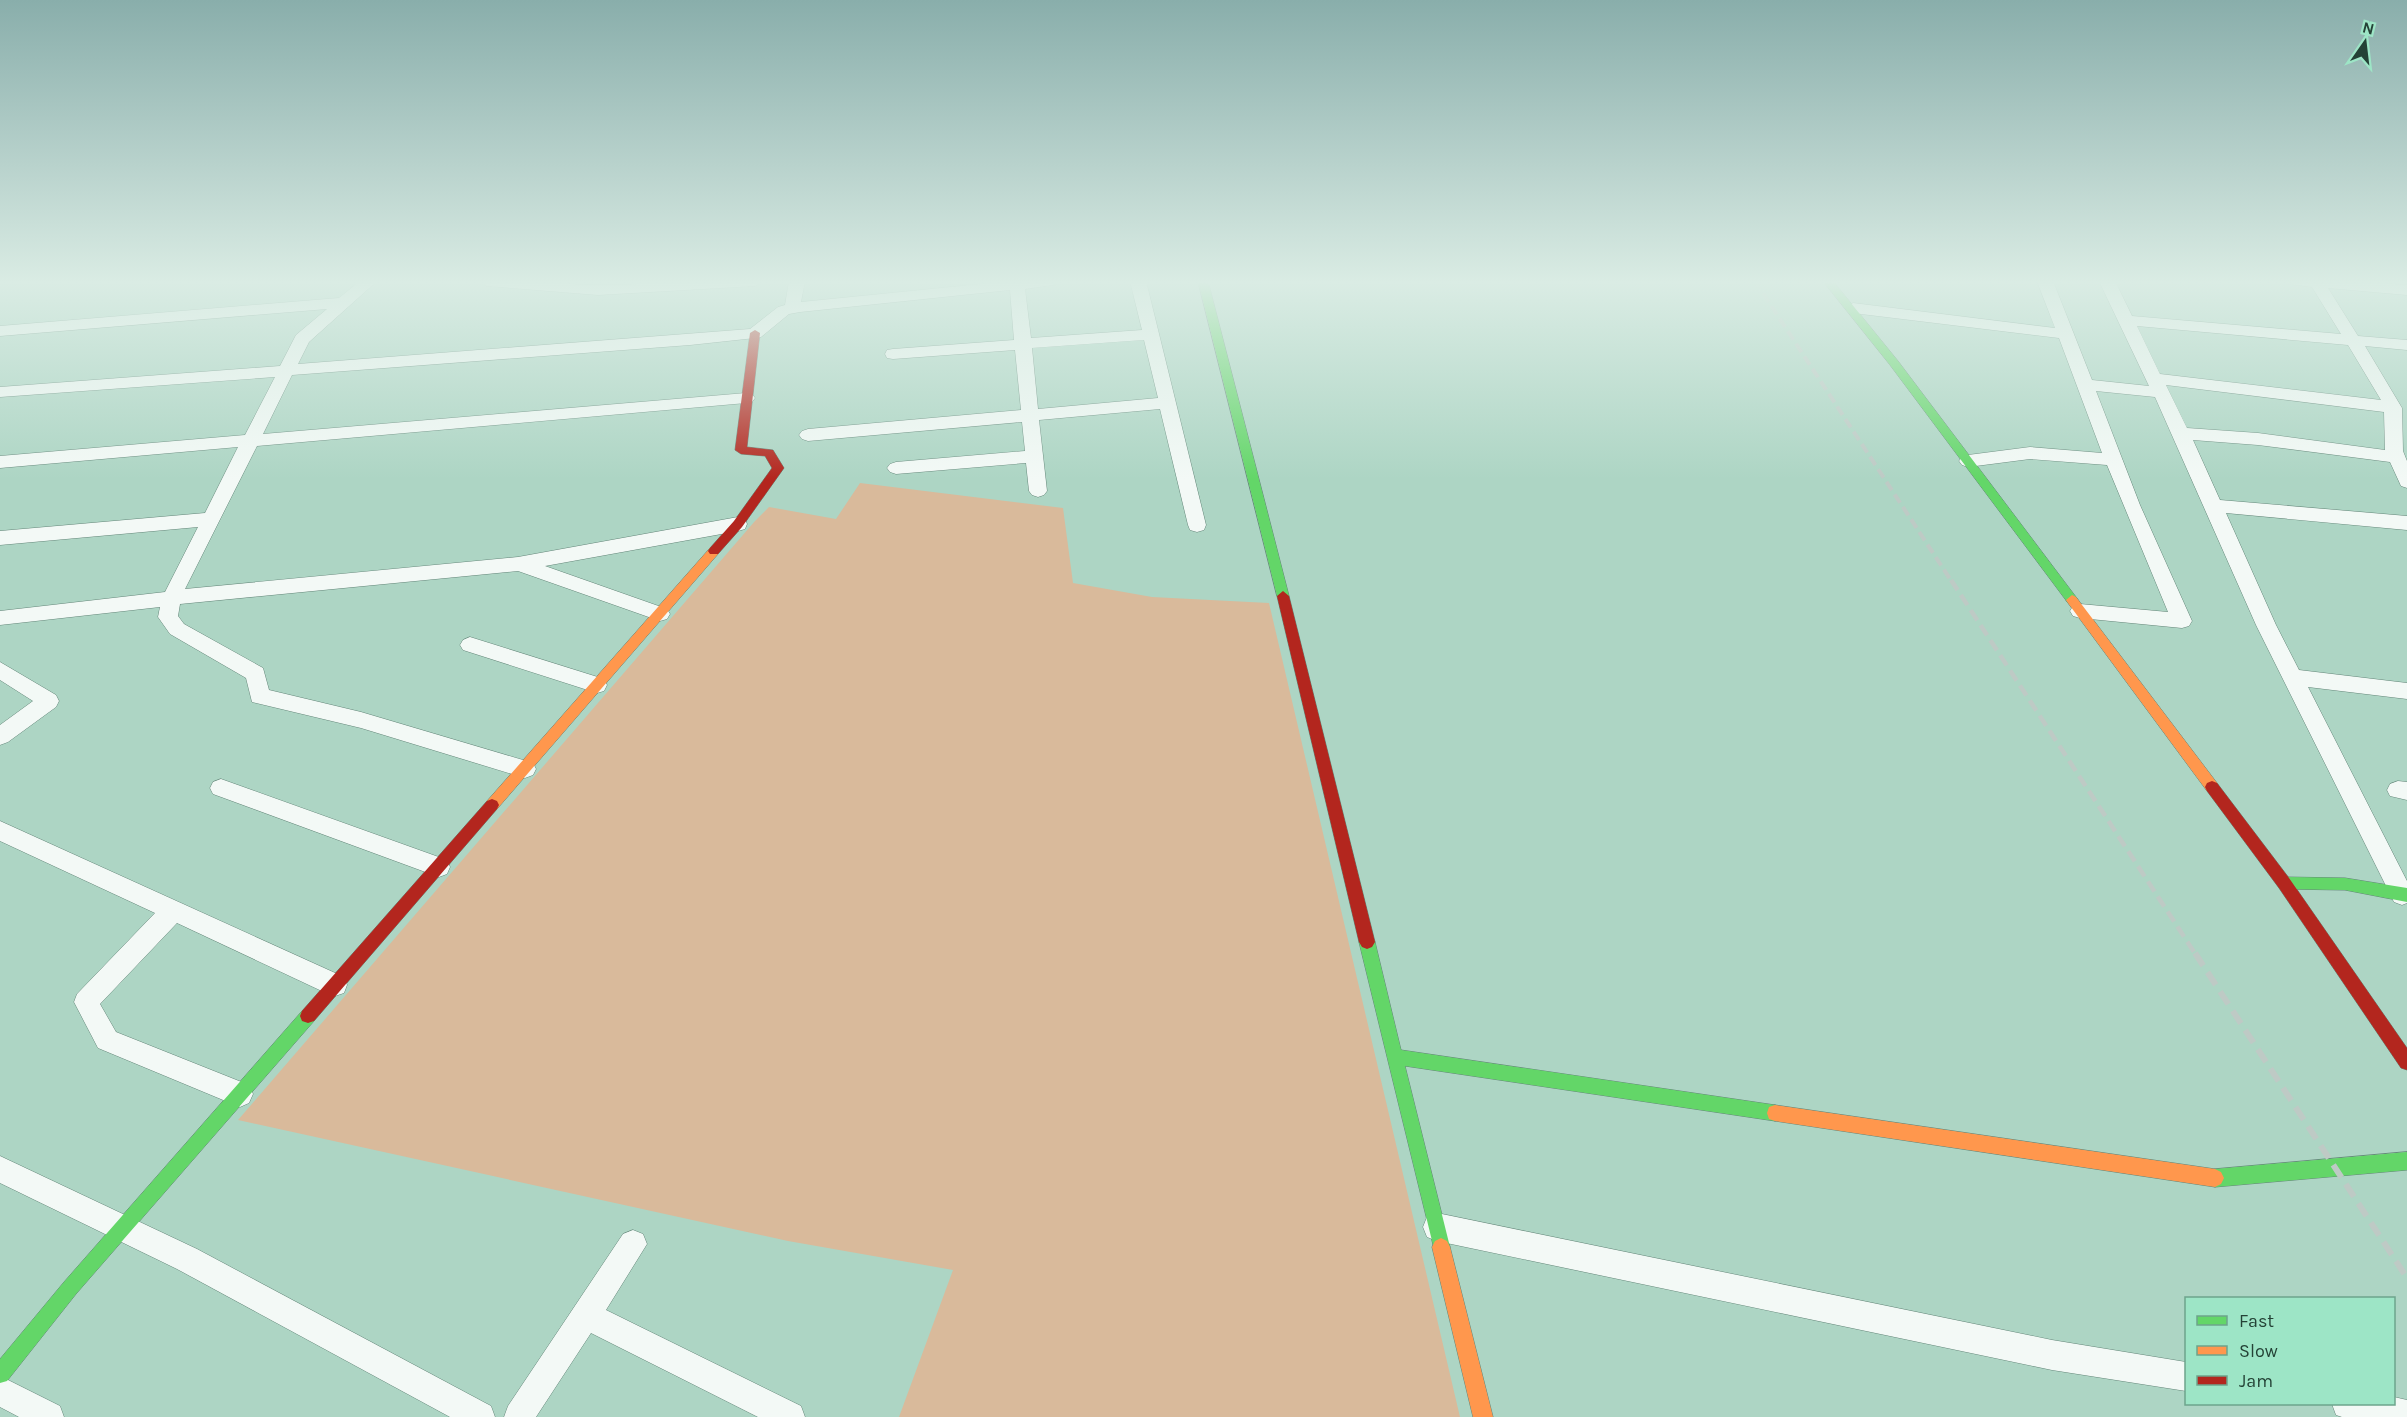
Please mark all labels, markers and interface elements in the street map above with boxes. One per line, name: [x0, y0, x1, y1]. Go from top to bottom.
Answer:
north arrow: [2335, 12, 2395, 72]
text: N: [2361, 17, 2376, 39]
legend: [2185, 1297, 2395, 1405]
text: Fast: [2239, 1310, 2274, 1332]
text: Slow: [2239, 1340, 2278, 1362]
text: Jam: [2239, 1370, 2273, 1392]

